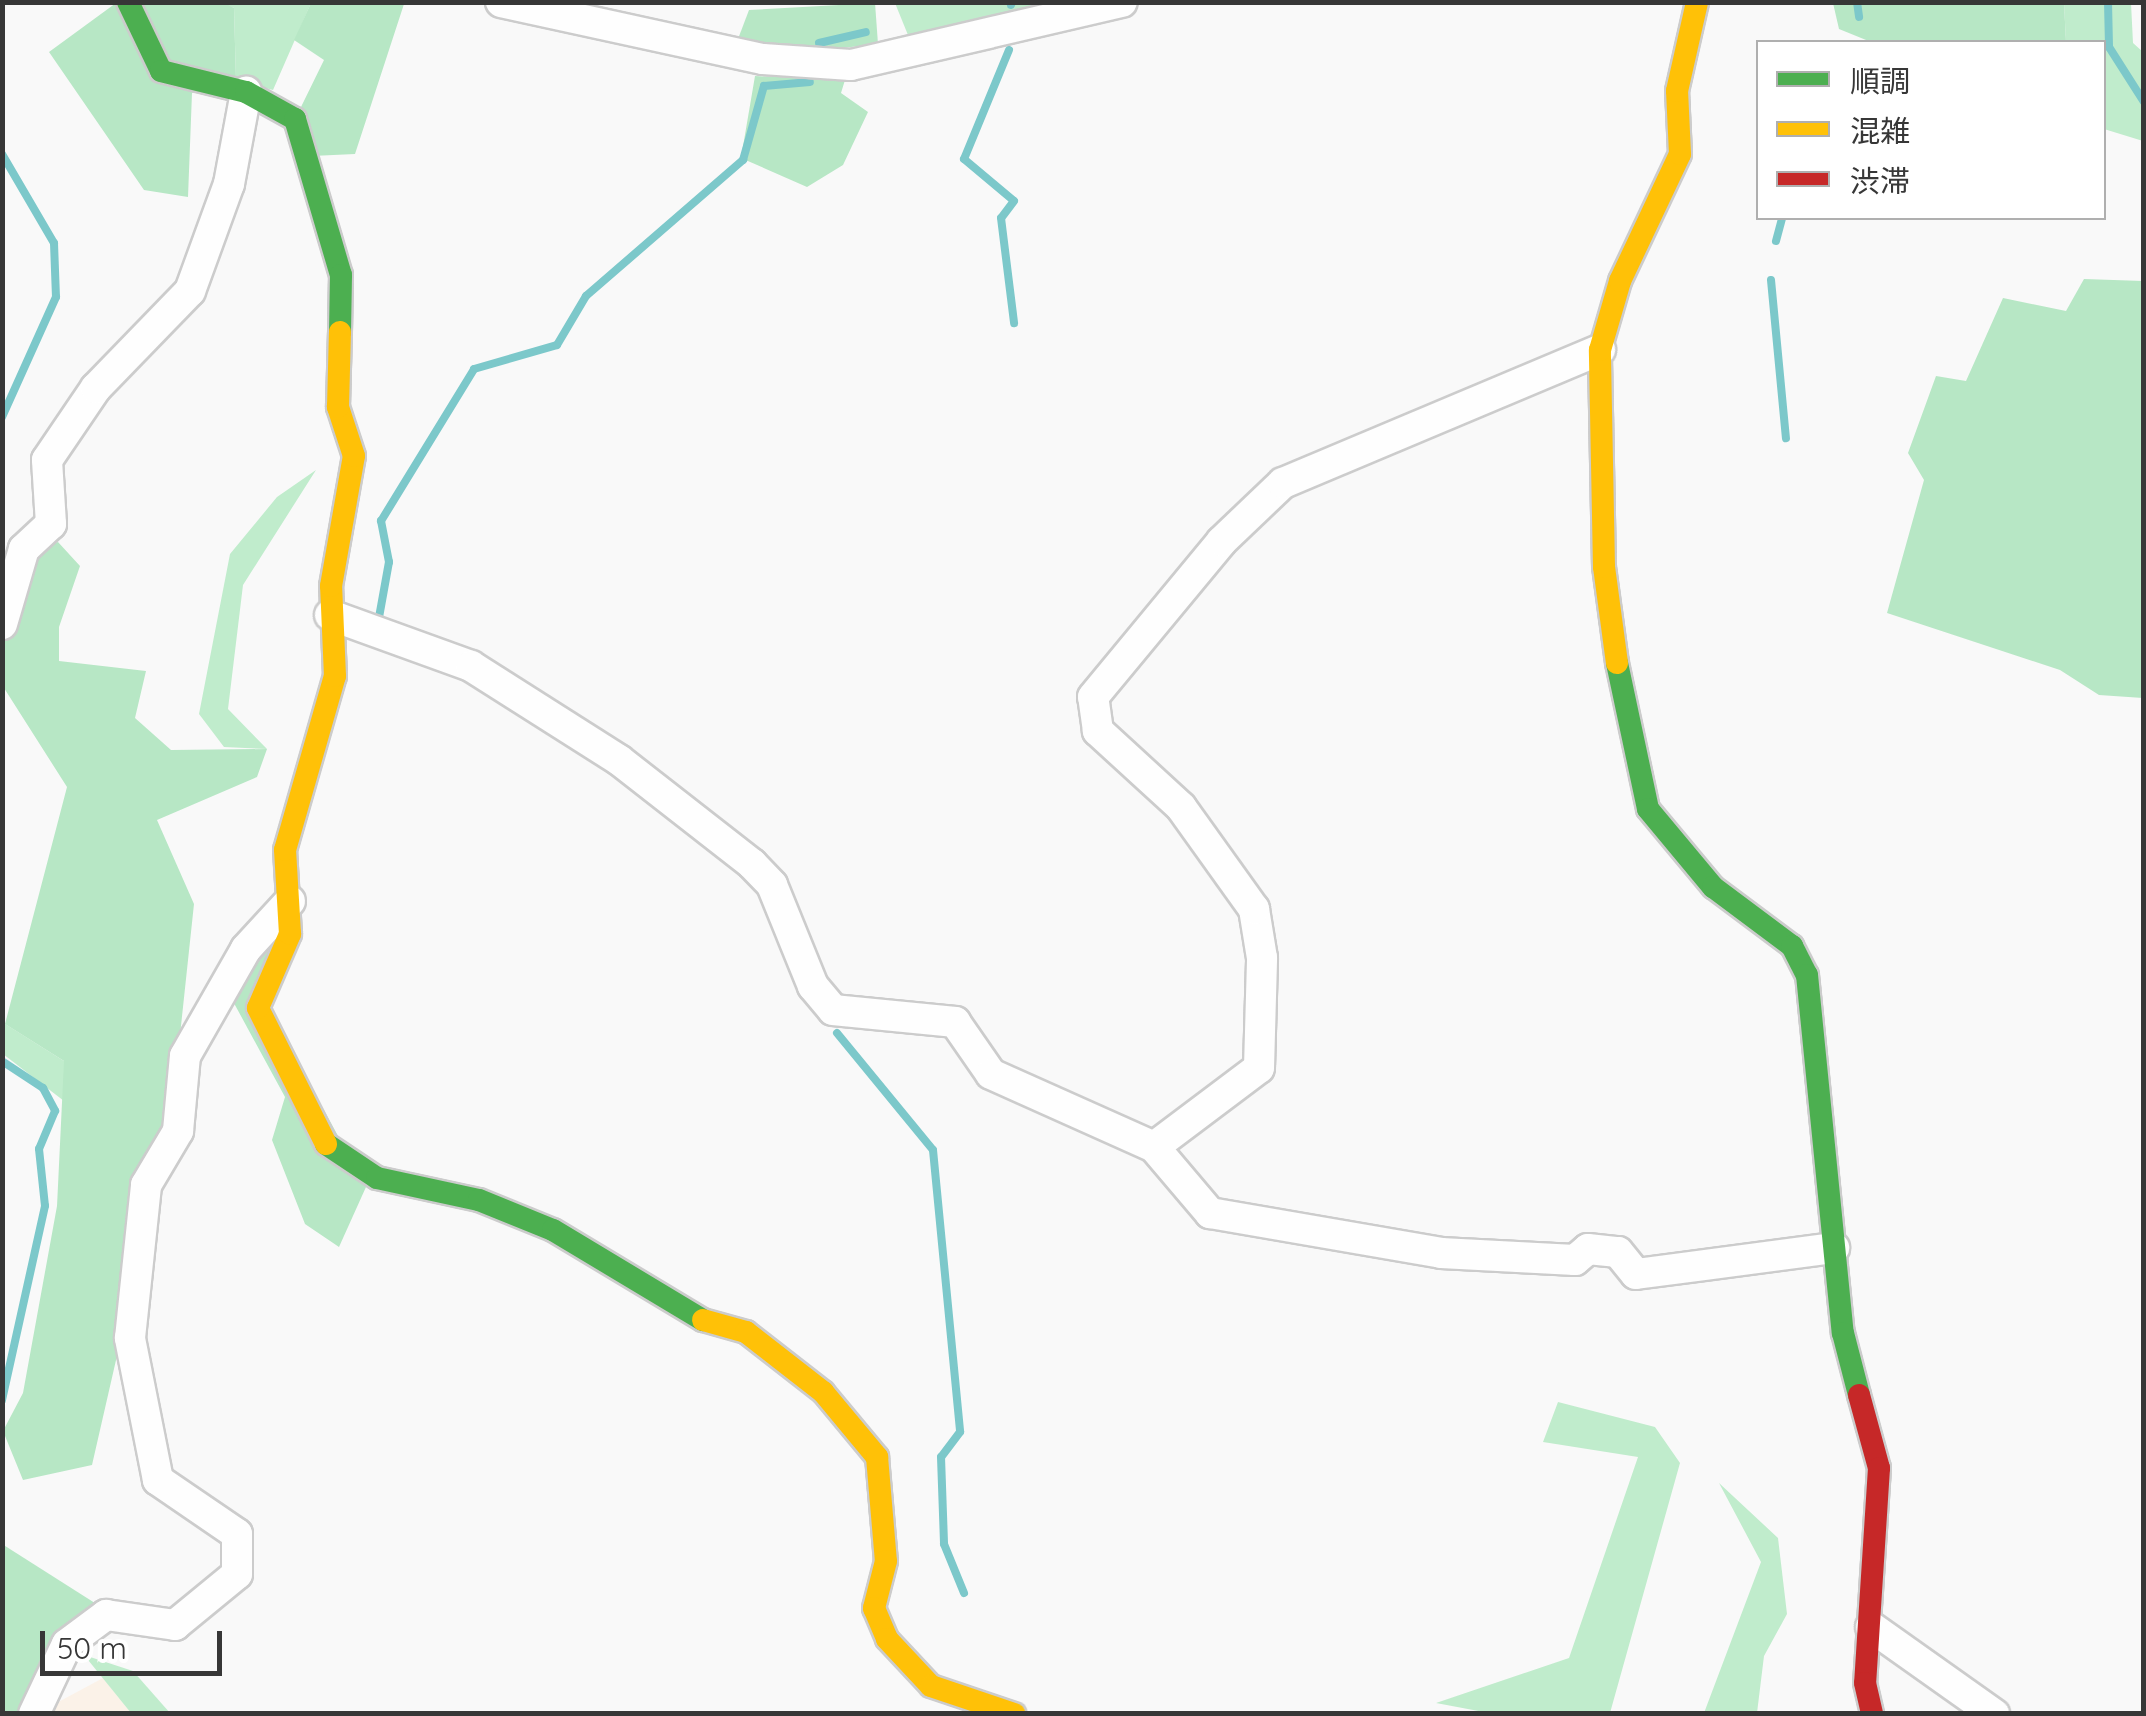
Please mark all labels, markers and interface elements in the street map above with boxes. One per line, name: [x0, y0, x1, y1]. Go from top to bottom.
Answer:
legend: [1756, 40, 2106, 220]
text: 順調: [1850, 62, 1910, 100]
text: 混雑: [1850, 112, 1910, 150]
text: 渋滞: [1850, 162, 1910, 200]
scale bar: [45, 1611, 228, 1673]
text: 50 m: [57, 1629, 127, 1667]

